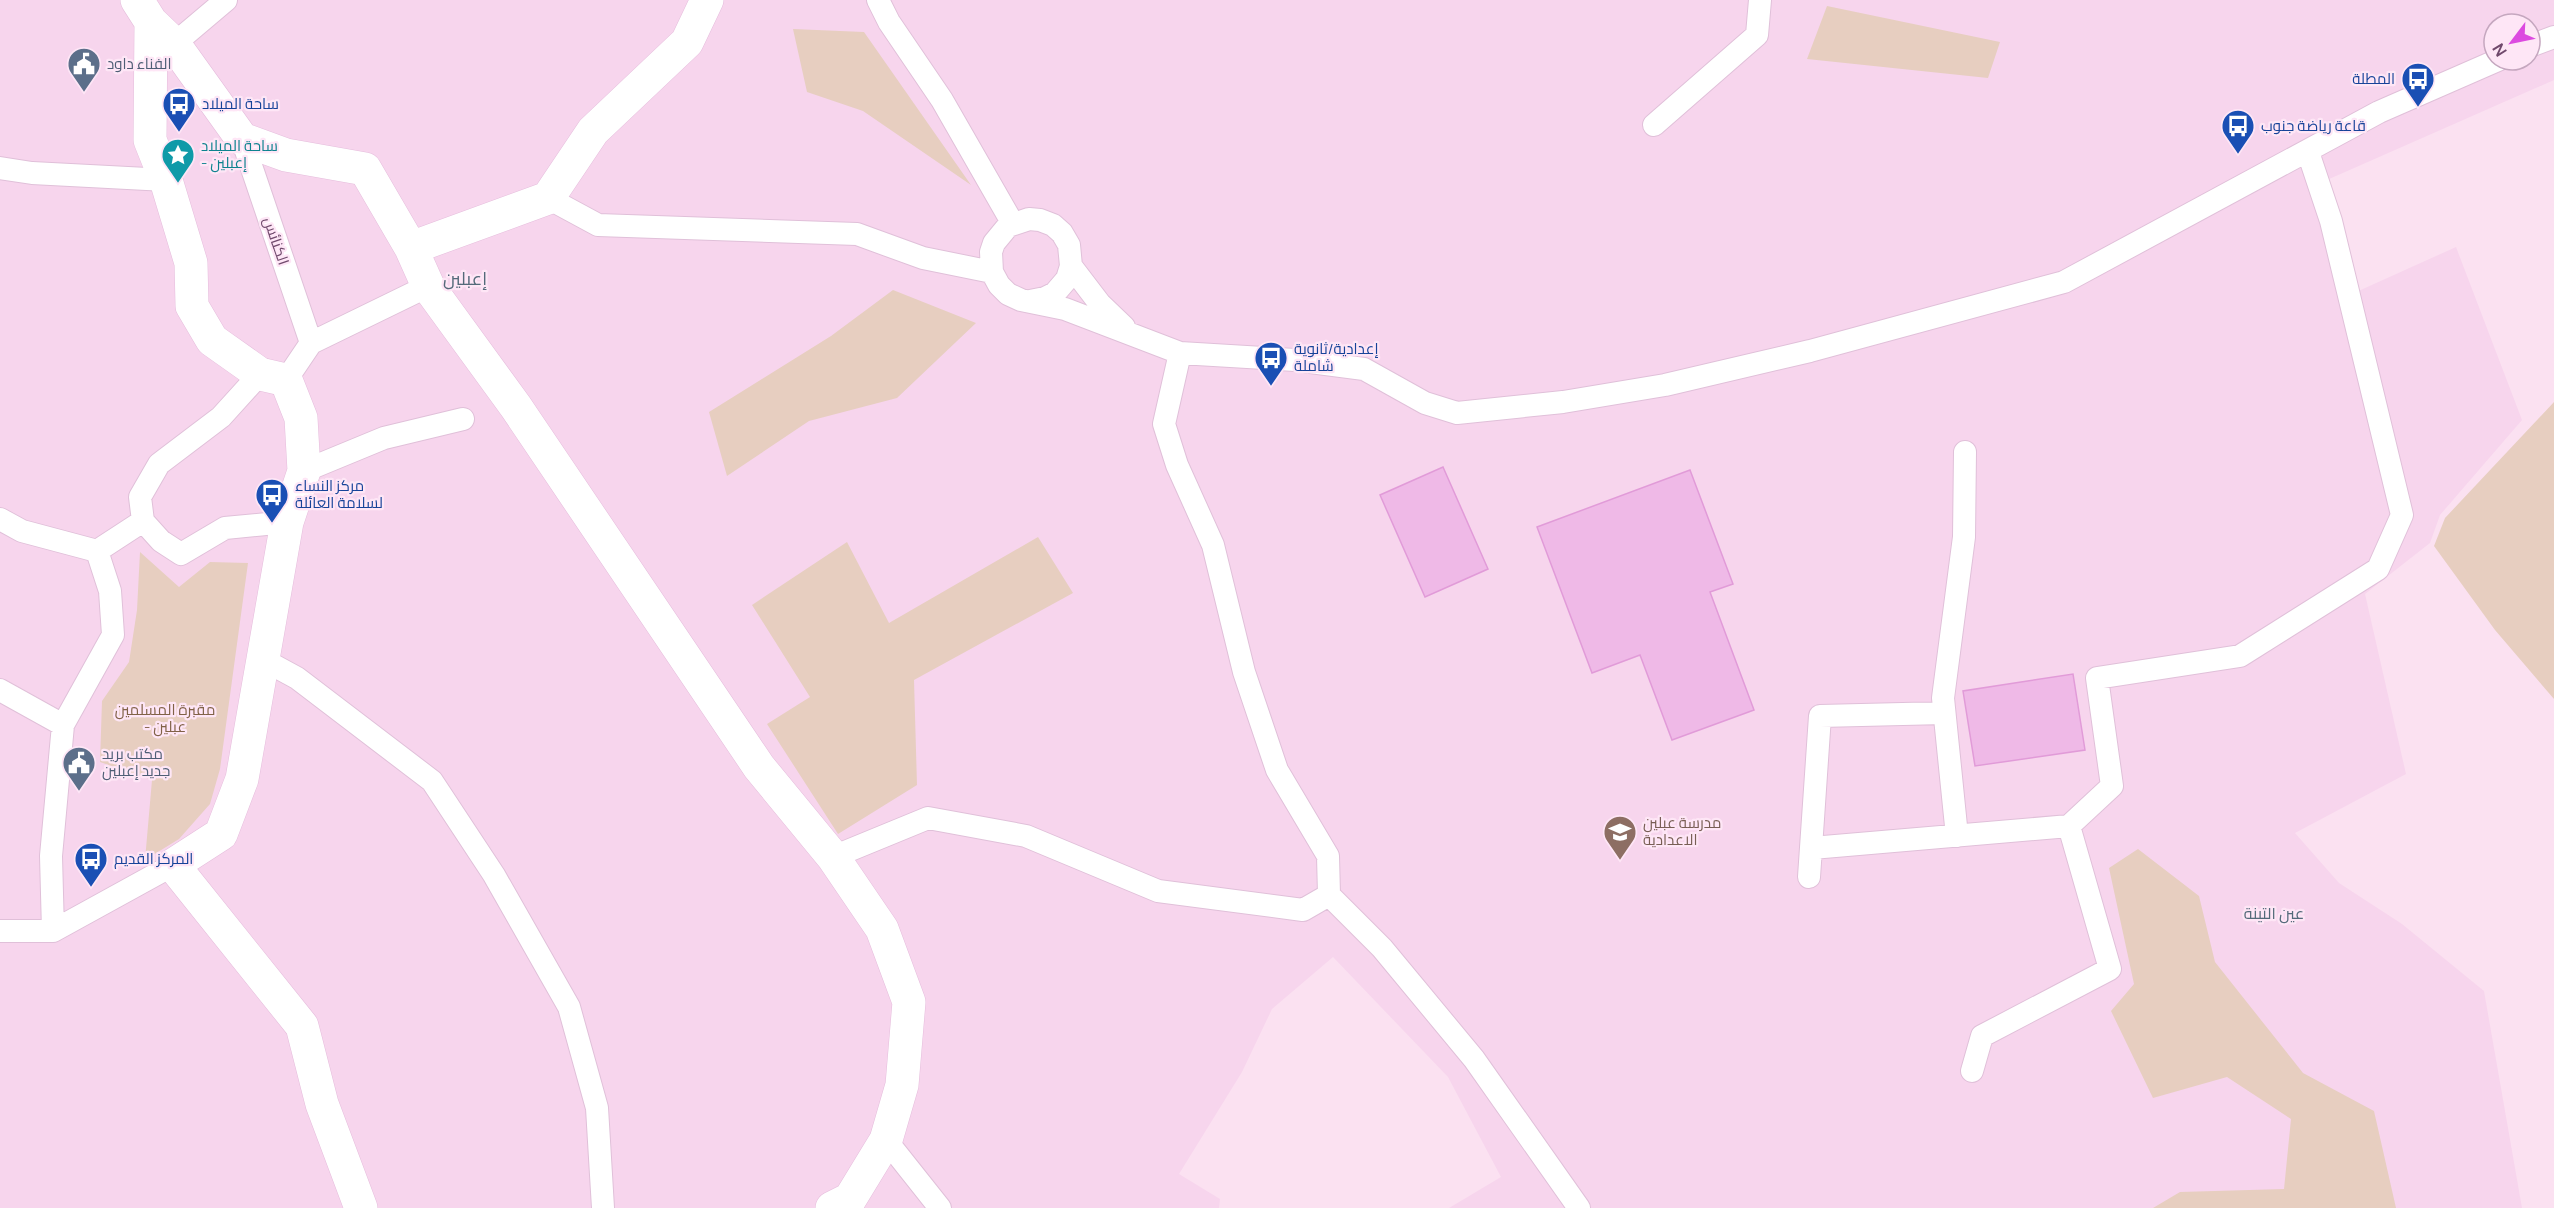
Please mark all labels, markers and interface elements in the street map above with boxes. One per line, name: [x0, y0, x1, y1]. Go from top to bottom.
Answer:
north arrow: [2482, 12, 2542, 72]
text: N: [2487, 39, 2512, 61]
public building icon: الفناء داود: [66, 46, 102, 93]
place label: الفناء داود: [107, 53, 171, 74]
bus stop icon: المطلة: [2400, 61, 2436, 108]
place label: المطلة: [2352, 68, 2395, 89]
bus stop icon: ساحة الميلاد: [161, 86, 197, 133]
place label: ساحة الميلاد: [202, 93, 279, 114]
bus stop icon: قاعة رياضة جنوب: [2220, 108, 2256, 155]
place label: قاعة رياضة جنوب: [2261, 115, 2366, 136]
place label: ساحة الميلاد - إعبلين: [201, 135, 278, 173]
place icon: ساحة الميلاد - إعبلين: [160, 137, 196, 184]
street label: الكنائس: [258, 214, 294, 268]
district label: إعبلين: [443, 266, 487, 290]
place label: إعدادية/ثانوية شاملة: [1294, 338, 1379, 376]
bus stop icon: إعدادية/ثانوية شاملة: [1253, 340, 1289, 387]
place label: مركز النساء لسلامة العائلة: [295, 475, 383, 513]
bus stop icon: مركز النساء لسلامة العائلة: [254, 477, 290, 524]
park label: مقبرة المسلمين - عبلين: [115, 699, 215, 737]
place label: مكتب بريد جديد إعبلين: [102, 743, 170, 781]
public building icon: مكتب بريد جديد إعبلين: [61, 745, 97, 792]
place label: مدرسة عبلين الاعدادية: [1643, 812, 1721, 850]
school or university icon: مدرسة عبلين الاعدادية: [1602, 814, 1638, 861]
bus stop icon: المركز القديم: [73, 841, 109, 888]
place label: المركز القديم: [114, 848, 193, 869]
district label: عين التينة: [2244, 902, 2304, 924]

